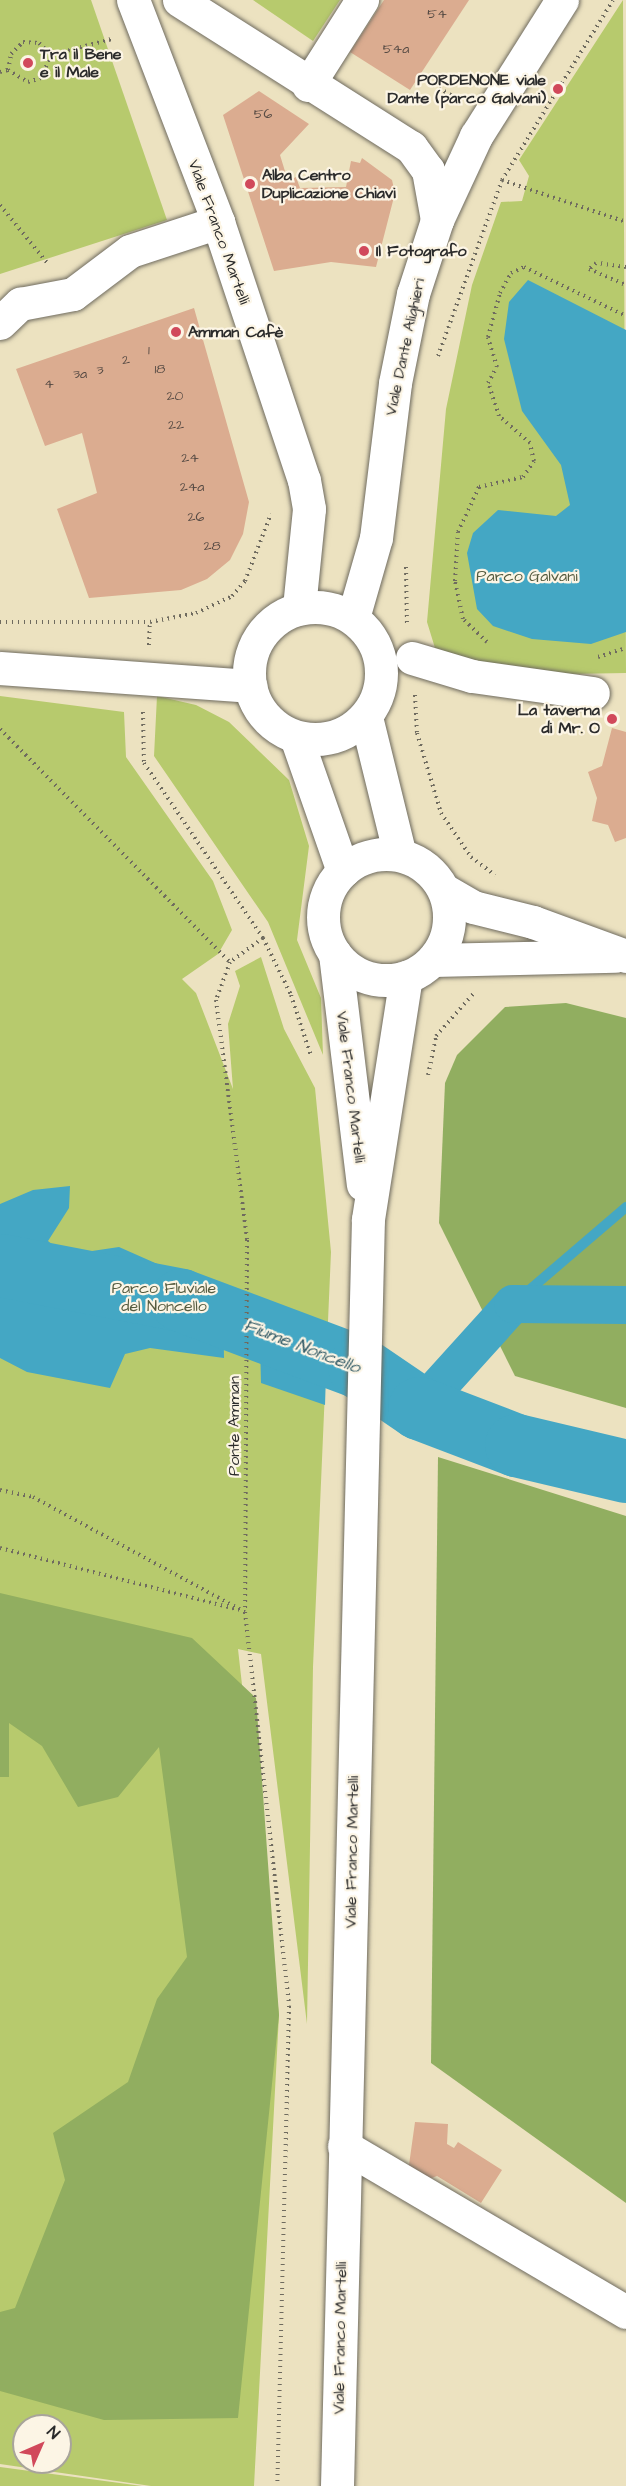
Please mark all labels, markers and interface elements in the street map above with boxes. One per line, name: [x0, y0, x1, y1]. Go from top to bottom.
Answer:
house number: 54: [427, 6, 447, 22]
house number: 54a: [383, 41, 409, 57]
place label: Tra il Bene e il Male: [40, 44, 121, 82]
marker: Tra il Bene e il Male: [21, 56, 35, 70]
place label: PORDENONE viale Dante (parco Galvani): [388, 70, 546, 108]
marker: PORDENONE viale Dante (parco Galvani): [551, 82, 565, 96]
house number: 56: [254, 106, 272, 122]
street label: Viale Franco Martelli: [184, 157, 254, 307]
place label: Alba Centro Duplicazione Chiavi: [262, 165, 396, 203]
marker: Alba Centro Duplicazione Chiavi: [243, 177, 257, 191]
place label: Il Fotografo: [376, 241, 467, 261]
marker: Il Fotografo: [357, 244, 371, 258]
street label: Viale Dante Alighieri: [381, 277, 429, 417]
place label: Amman Cafè: [188, 322, 283, 342]
marker: Amman Cafè: [169, 325, 183, 339]
house number: 1: [148, 342, 150, 358]
house number: 2: [122, 352, 130, 368]
house number: 18: [155, 361, 165, 377]
house number: 3: [96, 362, 104, 378]
house number: 3a: [73, 366, 87, 382]
house number: 4: [44, 376, 54, 392]
house number: 20: [167, 388, 183, 404]
house number: 22: [168, 417, 184, 433]
house number: 24: [181, 450, 199, 466]
house number: 24a: [180, 479, 204, 495]
house number: 26: [188, 509, 204, 525]
house number: 28: [203, 538, 221, 554]
park label: Parco Galvani: [476, 566, 578, 586]
place label: La taverna di Mr. O: [518, 700, 600, 738]
marker: La taverna di Mr. O: [605, 712, 619, 726]
street label: Viale Franco Martelli: [332, 1010, 370, 1164]
park label: Parco Fluviale del Noncello: [112, 1278, 216, 1316]
water label: Fiume Noncello: [241, 1315, 363, 1379]
street label: Ponte Amman: [224, 1376, 244, 1476]
street label: Viale Franco Martelli: [341, 1776, 363, 1928]
street label: Viale Franco Martelli: [329, 2262, 351, 2414]
north arrow: [12, 2414, 72, 2474]
text: N: [42, 2421, 65, 2444]

